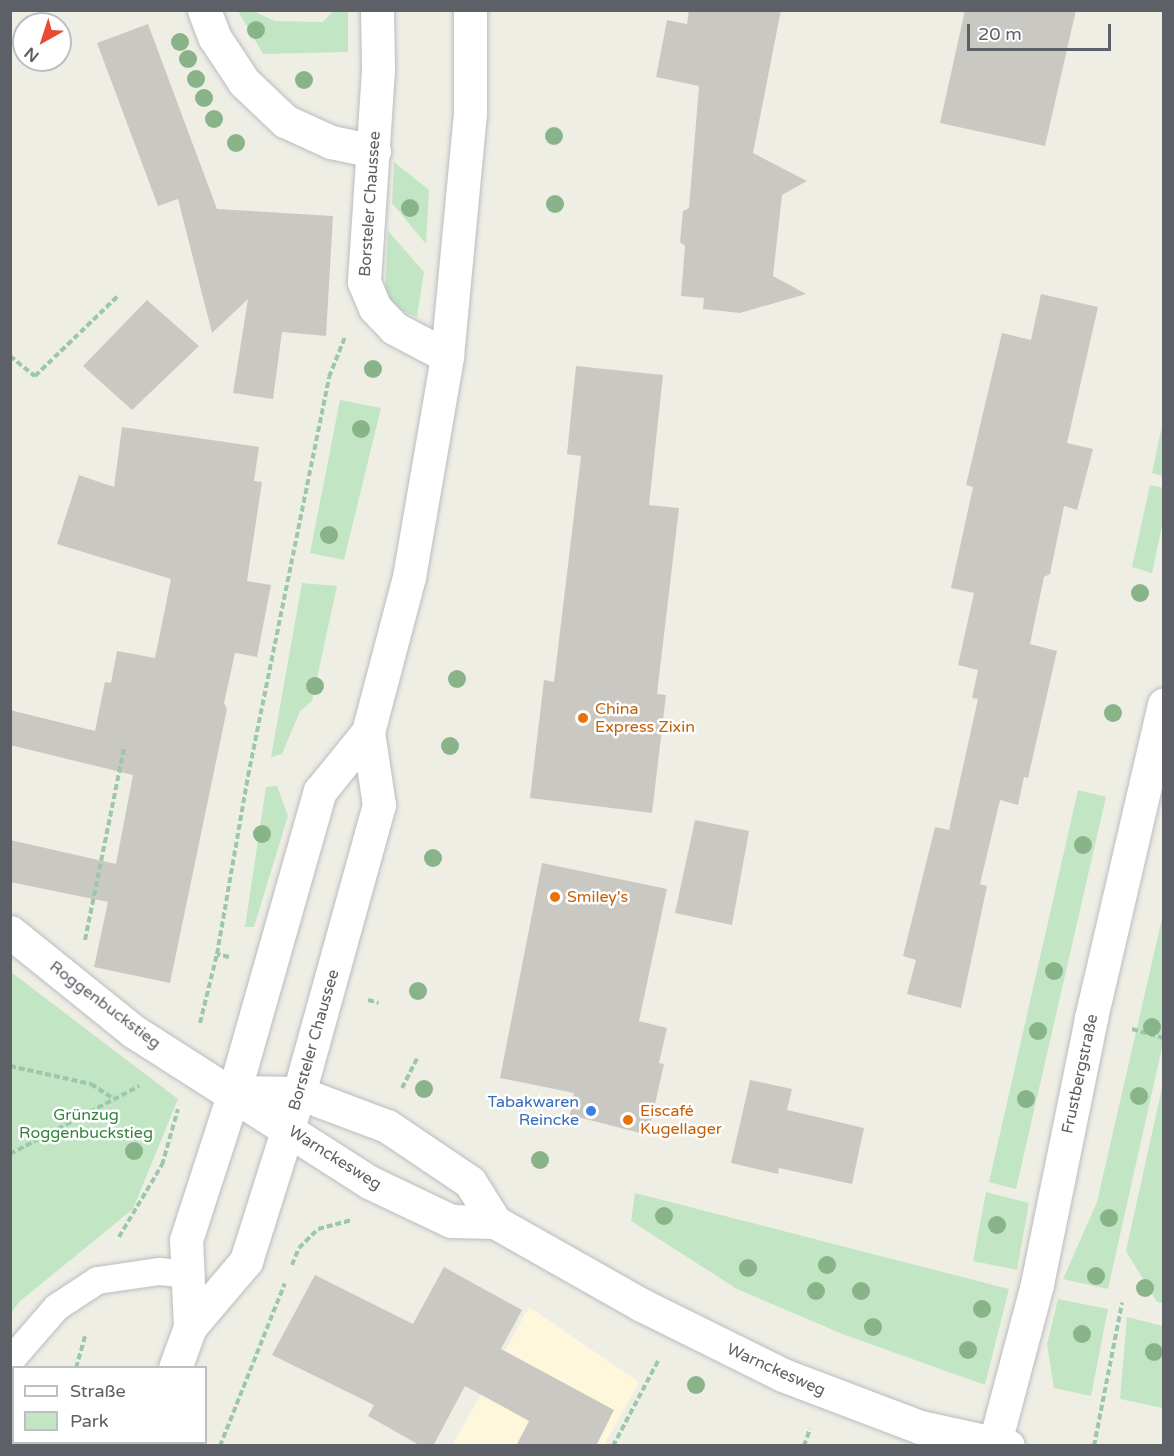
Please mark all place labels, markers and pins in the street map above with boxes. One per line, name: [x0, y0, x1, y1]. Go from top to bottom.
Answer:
place label: China Express Zixin: [595, 699, 695, 737]
marker: China Express Zixin: [576, 711, 590, 725]
place label: Smiley's: [567, 887, 628, 907]
marker: Smiley's: [548, 890, 562, 904]
place label: Tabakwaren Reincke: [487, 1092, 579, 1130]
place label: Eiscafé Kugellager: [640, 1101, 722, 1139]
marker: Tabakwaren Reincke: [584, 1104, 598, 1118]
marker: Eiscafé Kugellager: [621, 1113, 635, 1127]

